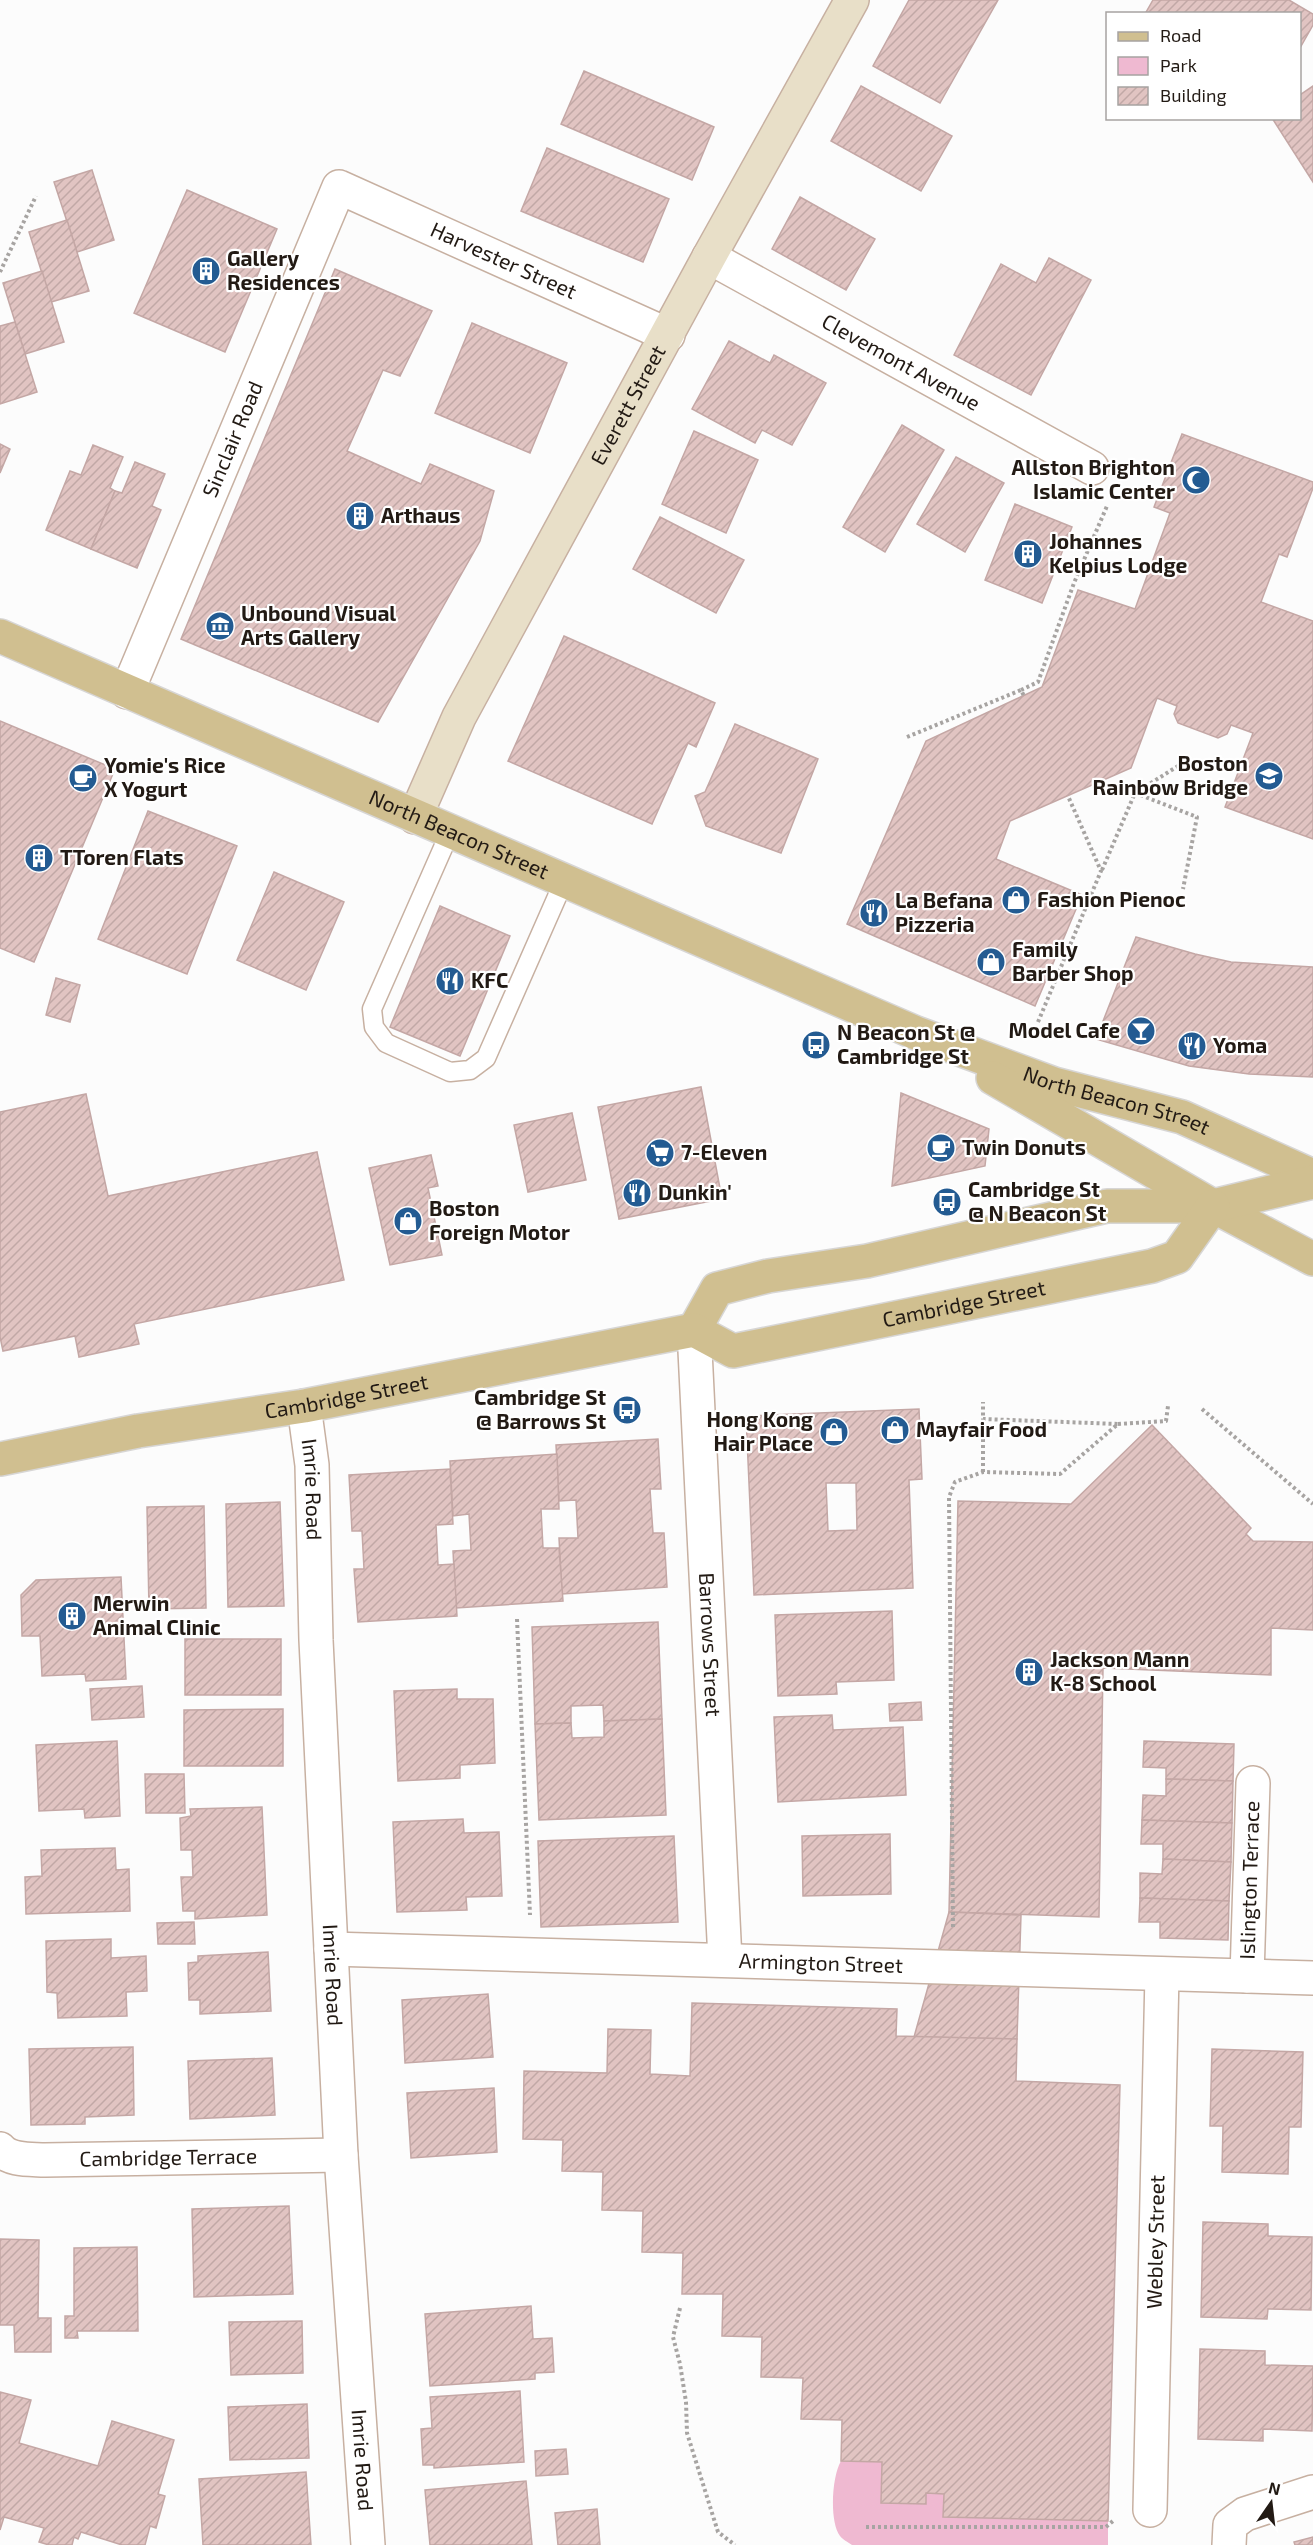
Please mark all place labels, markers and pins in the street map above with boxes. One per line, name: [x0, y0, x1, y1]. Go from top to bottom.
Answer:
place label: Gallery Residences: [227, 245, 340, 294]
building icon: Gallery Residences: [190, 255, 222, 287]
place label: Allston Brighton Islamic Center: [1012, 454, 1175, 503]
mosque icon: Allston Brighton Islamic Center: [1180, 464, 1212, 496]
building icon: Arthaus: [344, 500, 376, 532]
place label: Arthaus: [381, 502, 461, 527]
place label: Johannes Kelpius Lodge: [1049, 528, 1187, 577]
building icon: Johannes Kelpius Lodge: [1012, 538, 1044, 570]
place label: Unbound Visual Arts Gallery: [241, 600, 396, 650]
museum icon: Unbound Visual Arts Gallery: [204, 610, 236, 642]
place label: Boston Rainbow Bridge: [1093, 750, 1248, 799]
place label: Yomie's Rice X Yogurt: [104, 752, 226, 801]
school or university icon: Boston Rainbow Bridge: [1253, 760, 1285, 792]
cafe icon: Yomie's Rice X Yogurt: [67, 762, 99, 794]
building icon: TToren Flats: [23, 842, 55, 874]
place label: TToren Flats: [60, 844, 184, 869]
shop icon: Fashion Pienoc: [1000, 884, 1032, 916]
place label: Fashion Pienoc: [1037, 886, 1186, 911]
place label: La Befana Pizzeria: [895, 887, 993, 936]
restaurant icon: La Befana Pizzeria: [858, 897, 890, 929]
place label: Family Barber Shop: [1012, 936, 1134, 985]
shop icon: Family Barber Shop: [975, 946, 1007, 978]
restaurant icon: KFC: [434, 965, 466, 997]
place label: KFC: [471, 967, 508, 992]
bar icon: Model Cafe: [1125, 1015, 1157, 1047]
place label: Model Cafe: [1009, 1017, 1120, 1042]
place label: N Beacon St @ Cambridge St: [837, 1019, 975, 1068]
bus stop icon: N Beacon St @ Cambridge St: [800, 1029, 832, 1061]
restaurant icon: Yoma: [1176, 1030, 1208, 1062]
place label: Yoma: [1213, 1032, 1267, 1057]
cafe icon: Twin Donuts: [925, 1132, 957, 1164]
place label: Twin Donuts: [962, 1134, 1086, 1159]
supermarket icon: 7-Eleven: [644, 1137, 676, 1169]
place label: 7-Eleven: [681, 1139, 767, 1164]
place label: Cambridge St @ N Beacon St: [968, 1176, 1107, 1225]
restaurant icon: Dunkin': [621, 1177, 653, 1209]
place label: Dunkin': [658, 1179, 732, 1204]
bus stop icon: Cambridge St @ N Beacon St: [931, 1186, 963, 1218]
place label: Boston Foreign Motor: [429, 1195, 570, 1244]
shop icon: Boston Foreign Motor: [392, 1205, 424, 1237]
place label: Cambridge St @ Barrows St: [474, 1384, 606, 1433]
bus stop icon: Cambridge St @ Barrows St: [611, 1394, 643, 1426]
place label: Hong Kong Hair Place: [707, 1406, 813, 1455]
shop icon: Mayfair Food: [879, 1414, 911, 1446]
shop icon: Hong Kong Hair Place: [818, 1416, 850, 1448]
place label: Mayfair Food: [916, 1416, 1047, 1442]
place label: Merwin Animal Clinic: [93, 1590, 221, 1639]
building icon: Merwin Animal Clinic: [56, 1600, 88, 1632]
place label: Jackson Mann K-8 School: [1050, 1646, 1189, 1695]
building icon: Jackson Mann K-8 School: [1013, 1656, 1045, 1688]

